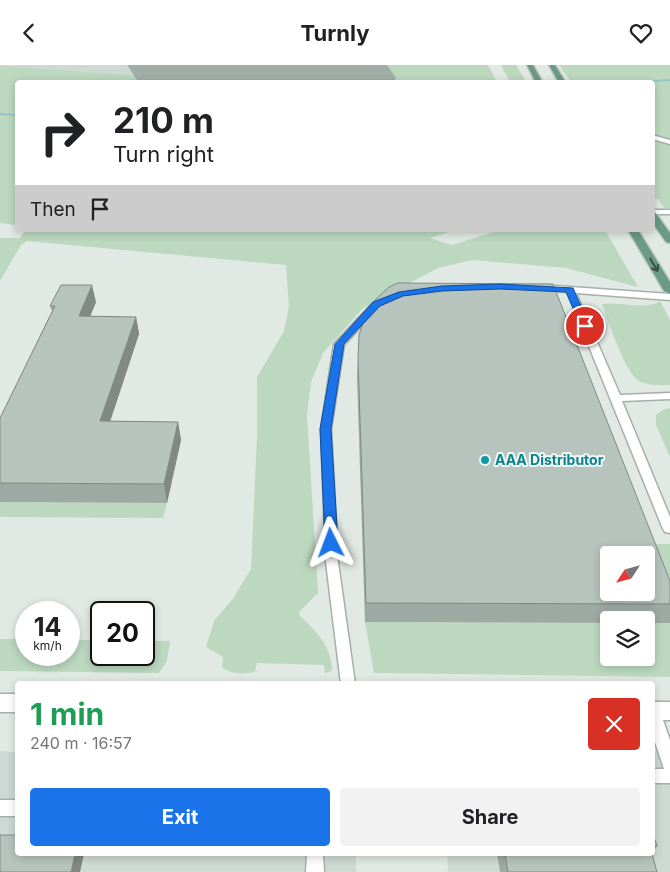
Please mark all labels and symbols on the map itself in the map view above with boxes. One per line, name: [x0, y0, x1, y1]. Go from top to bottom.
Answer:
one-way arrow: [650, 257, 660, 272]
pin: [564, 305, 606, 347]
place label: AAA Distributor: [495, 451, 604, 468]
marker: AAA Distributor: [479, 454, 491, 466]
position arrow: [304, 516, 356, 568]
north arrow: [600, 546, 655, 601]
speed limit sign: 20: [90, 601, 155, 666]

